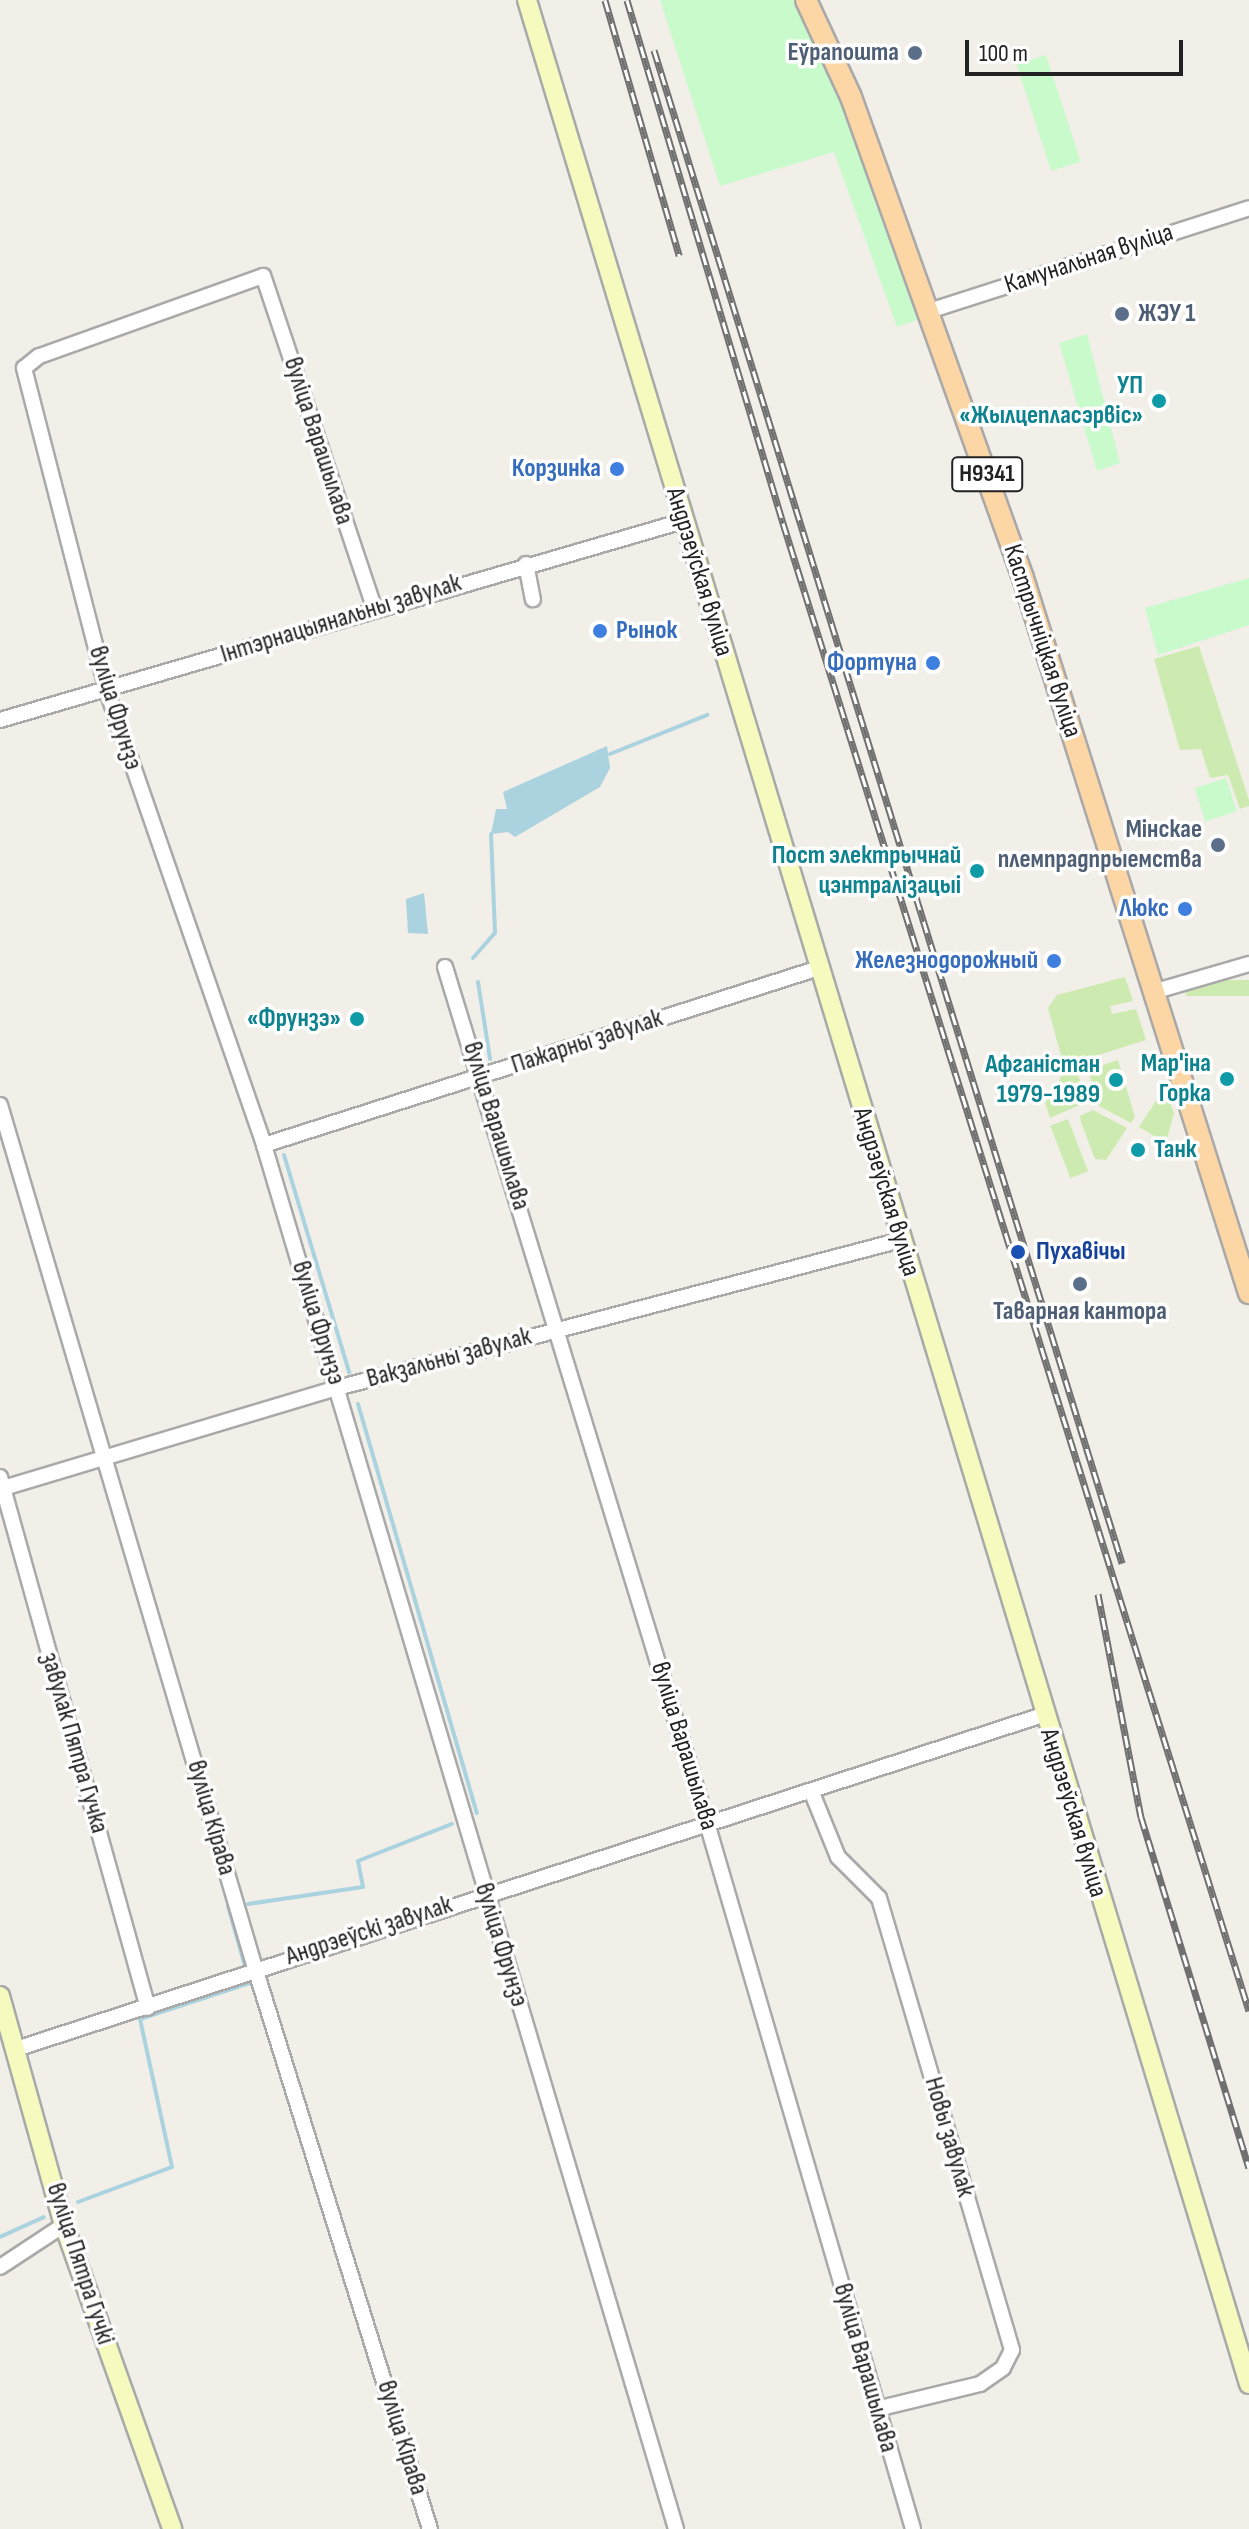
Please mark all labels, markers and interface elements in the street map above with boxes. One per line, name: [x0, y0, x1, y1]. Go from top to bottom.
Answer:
scale bar: [969, 24, 1187, 74]
place label: Еўрапошта: [787, 37, 899, 69]
text: 100 m: [979, 39, 1028, 68]
marker: Еўрапошта: [906, 44, 924, 62]
street label: Камунальная вуліца: [1001, 217, 1177, 301]
place label: ЖЭУ 1: [1138, 298, 1195, 330]
marker: ЖЭУ 1: [1113, 305, 1131, 323]
street label: вуліца Варашылава: [276, 353, 360, 529]
place label: УП «Жылцепласэрвіс»: [959, 370, 1143, 432]
marker: УП «Жылцепласэрвіс»: [1150, 392, 1168, 410]
place label: Корзинка: [512, 453, 601, 485]
road number: Н9341: [951, 454, 1023, 494]
marker: Корзинка: [608, 460, 626, 478]
street label: Андрэеўская вуліца: [659, 484, 739, 660]
street label: Кастрычніцкая вуліца: [996, 541, 1088, 741]
street label: Інтэрнацыянальны завулак: [217, 568, 465, 670]
place label: Рынок: [616, 615, 677, 647]
marker: Рынок: [591, 622, 609, 640]
street label: вуліца Фрунзэ: [81, 643, 149, 773]
place label: Фортуна: [827, 647, 917, 679]
marker: Фортуна: [924, 654, 942, 672]
place label: Мінскае племпрадпрыемства: [998, 814, 1202, 876]
marker: Мінскае племпрадпрыемства: [1209, 836, 1227, 854]
place label: Пост электрычнай цэнтралізацыі: [772, 840, 961, 902]
marker: Пост электрычнай цэнтралізацыі: [968, 862, 986, 880]
place label: Люкс: [1119, 893, 1169, 925]
marker: Люкс: [1176, 900, 1194, 918]
place label: Железнодорожный: [855, 945, 1038, 977]
marker: Железнодорожный: [1045, 952, 1063, 970]
place label: «Фрунзэ»: [247, 1003, 341, 1035]
street label: Пажарны завулак: [507, 1003, 667, 1081]
marker: «Фрунзэ»: [348, 1010, 366, 1028]
street label: вуліца Варашылава: [456, 1038, 536, 1214]
place label: Мар'іна Горка: [1141, 1048, 1211, 1110]
place label: Афганістан 1979-1989: [985, 1049, 1100, 1110]
marker: Мар'іна Горка: [1218, 1070, 1236, 1088]
marker: Афганістан 1979-1989: [1107, 1071, 1125, 1089]
street label: Андрэеўская вуліца: [846, 1104, 926, 1280]
place label: Танк: [1154, 1134, 1197, 1166]
marker: Танк: [1129, 1141, 1147, 1159]
place label: Пухавічы: [1036, 1236, 1125, 1268]
marker: Пухавічы: [1007, 1241, 1029, 1263]
street label: вуліца Фрунзэ: [284, 1258, 352, 1388]
marker: Таварная кантора: [1071, 1275, 1089, 1293]
place label: Таварная кантора: [993, 1296, 1167, 1328]
street label: Вакзальны завулак: [363, 1321, 535, 1395]
street label: завулак Пятра Гучка: [33, 1649, 115, 1837]
street label: вуліца Варашылава: [644, 1658, 724, 1834]
street label: Андрэеўская вуліца: [1033, 1725, 1113, 1901]
street label: вуліца Кірава: [180, 1757, 242, 1879]
street label: вуліца Фрунзэ: [467, 1880, 535, 2010]
street label: Андрэеўскі завулак: [282, 1889, 456, 1973]
street label: Новы завулак: [917, 2074, 981, 2200]
street label: вуліца Пятра Гучкі: [39, 2179, 121, 2349]
street label: вуліца Варашылава: [826, 2280, 904, 2456]
street label: вуліца Кірава: [370, 2377, 434, 2499]

